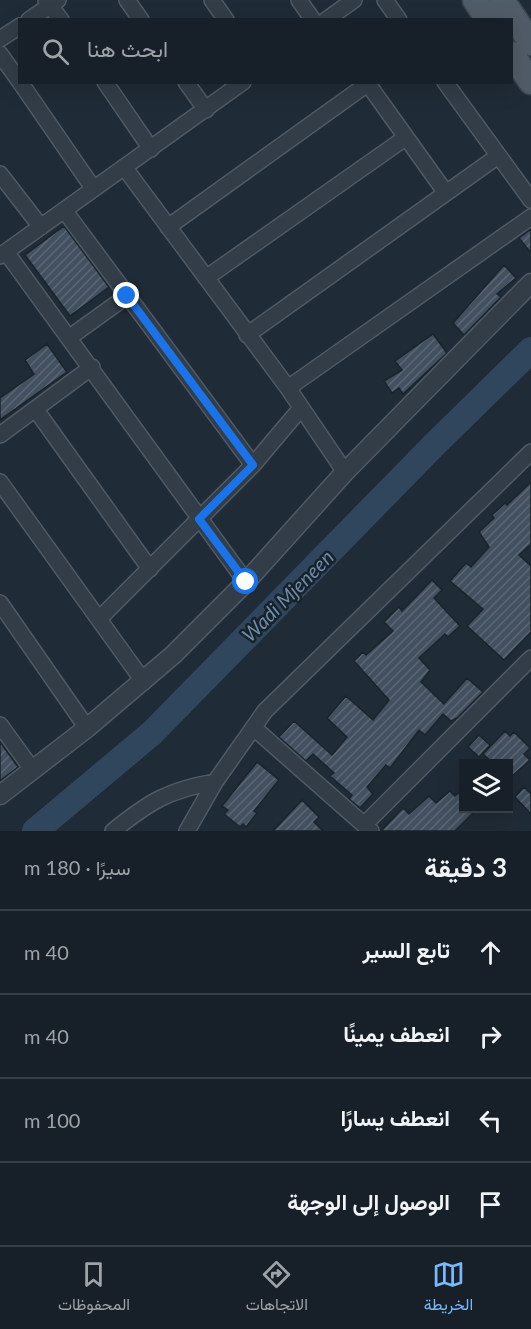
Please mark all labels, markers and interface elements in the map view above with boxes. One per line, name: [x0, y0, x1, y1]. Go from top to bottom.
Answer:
search box: [18, 18, 513, 84]
icon: search: [39, 35, 72, 68]
text: ابحث هنا: [87, 35, 168, 62]
route end: [113, 282, 139, 308]
water label: Wadi Mjeneen: [236, 544, 338, 646]
route start: [232, 568, 258, 594]
map controls: [459, 759, 513, 813]
button: layers: [459, 759, 513, 813]
text: 3 دقيقة: [424, 851, 507, 883]
text: سيرًا · 180 m: [24, 855, 131, 879]
text: تابع السير: [363, 936, 450, 963]
icon: ahead: [474, 936, 507, 969]
text: 40 m: [24, 940, 69, 964]
text: انعطف يمينًا: [343, 1020, 450, 1047]
icon: right: [474, 1020, 507, 1053]
text: 40 m: [24, 1024, 69, 1048]
text: انعطف يسارًا: [341, 1104, 450, 1131]
icon: left: [474, 1104, 507, 1137]
text: 100 m: [24, 1108, 80, 1132]
text: الوصول إلى الوجهة: [287, 1188, 450, 1215]
icon: arrive: [474, 1188, 507, 1221]
tab: المحفوظات: [58, 1258, 130, 1319]
tab: الاتجاهات: [246, 1258, 308, 1319]
tab: الخريطة: [424, 1258, 473, 1319]

